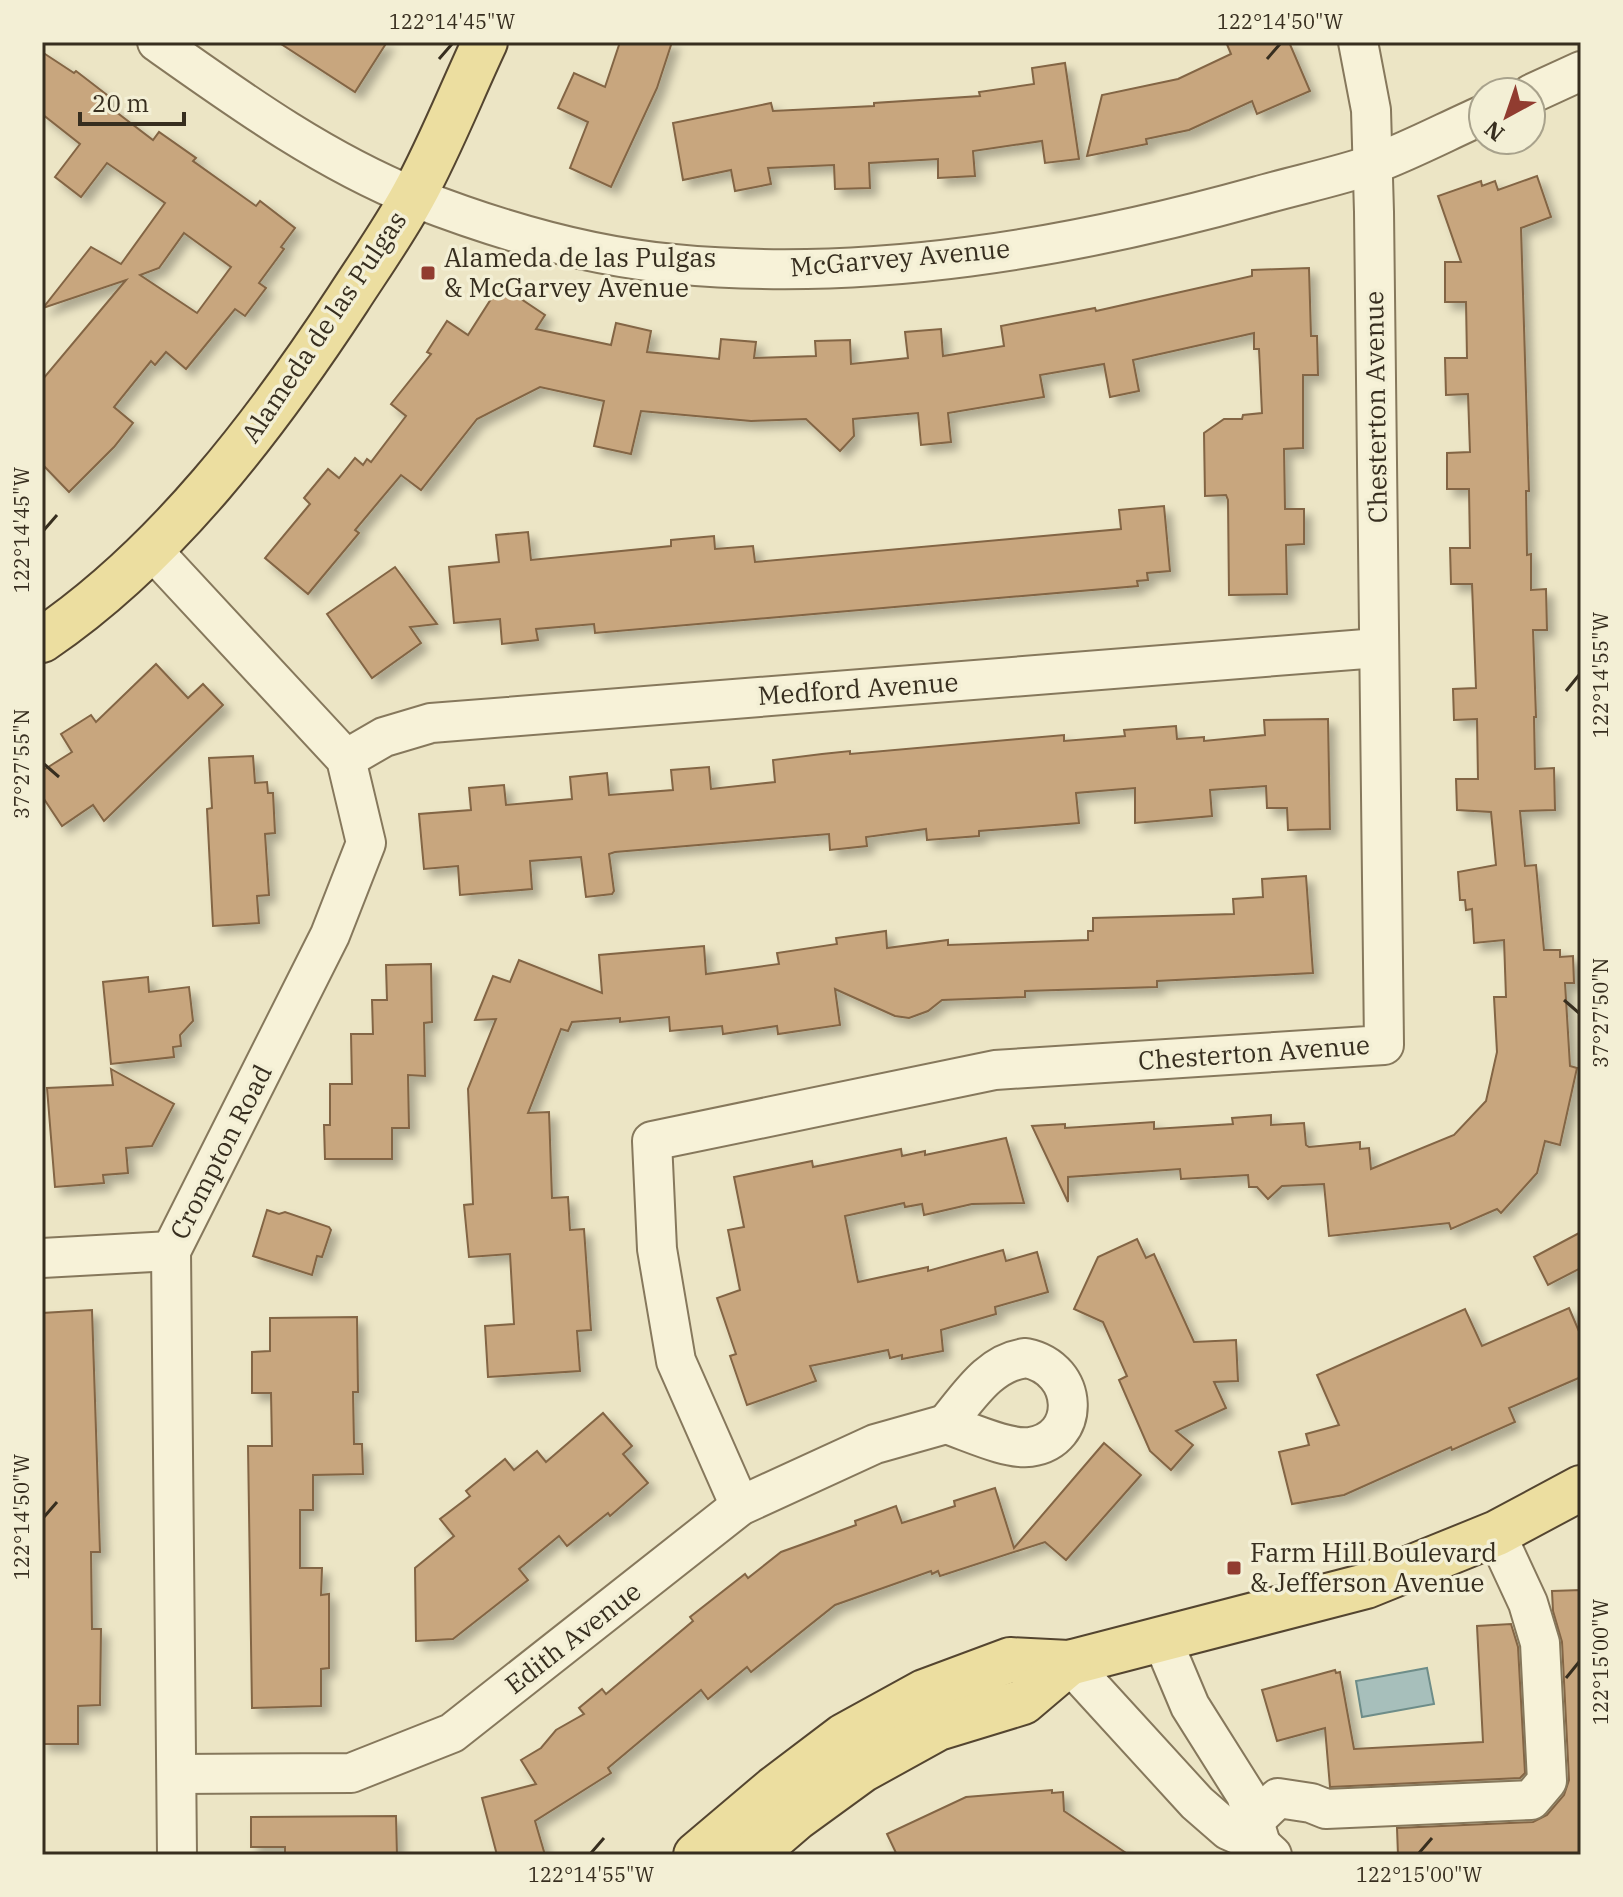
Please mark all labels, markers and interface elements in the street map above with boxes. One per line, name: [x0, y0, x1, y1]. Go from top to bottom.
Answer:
text: 122°14'45"W: [389, 8, 515, 35]
text: 122°14'50"W: [1217, 8, 1343, 35]
scale bar: [80, 76, 184, 126]
north arrow: [1467, 76, 1547, 156]
text: 20 m: [92, 87, 149, 119]
text: N: [1478, 115, 1510, 148]
street label: Alameda de las Pulgas: [233, 204, 413, 449]
street label: McGarvey Avenue: [789, 230, 1011, 284]
place label: Alameda de las Pulgas & McGarvey Avenue: [444, 240, 716, 304]
marker: Alameda de las Pulgas & McGarvey Avenue: [419, 264, 437, 282]
street label: Chesterton Avenue: [1356, 291, 1394, 523]
text: 122°14'45"W: [8, 467, 35, 593]
text: 122°14'55"W: [1587, 612, 1614, 738]
street label: Medford Avenue: [757, 664, 959, 712]
text: 37°27'55"N: [8, 709, 35, 819]
text: 37°27'50"N: [1587, 958, 1614, 1068]
street label: Chesterton Avenue: [1137, 1027, 1371, 1077]
street label: Crompton Road: [161, 1058, 279, 1245]
text: 122°14'50"W: [8, 1454, 35, 1580]
place label: Farm Hill Boulevard & Jefferson Avenue: [1250, 1535, 1497, 1599]
marker: Farm Hill Boulevard & Jefferson Avenue: [1225, 1559, 1243, 1577]
street label: Edith Avenue: [498, 1574, 647, 1701]
text: 122°15'00"W: [1587, 1599, 1614, 1725]
text: 122°14'55"W: [528, 1861, 654, 1888]
text: 122°15'00"W: [1356, 1861, 1482, 1888]

